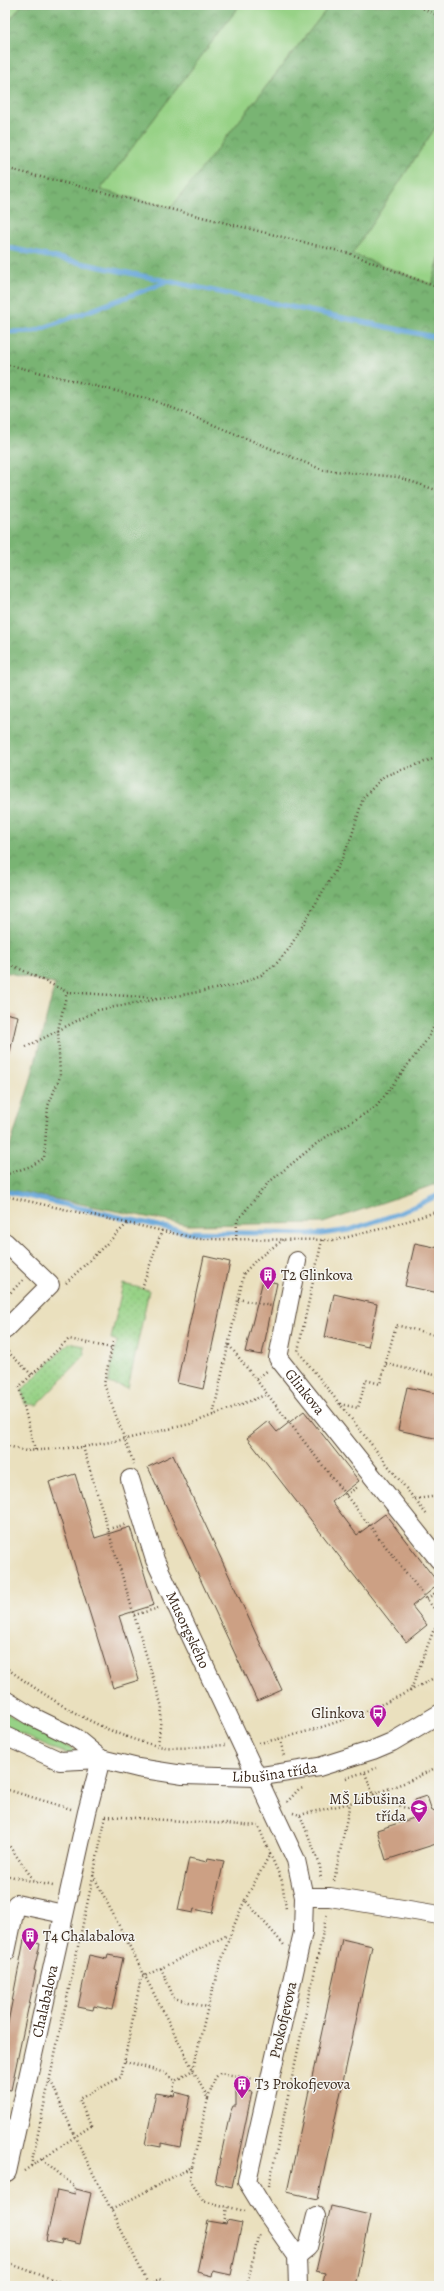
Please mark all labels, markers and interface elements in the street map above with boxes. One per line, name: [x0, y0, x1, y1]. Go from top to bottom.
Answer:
building icon: T2 Glinkova: [258, 1265, 278, 1290]
place label: T2 Glinkova: [281, 1265, 353, 1285]
street label: Glinkova: [280, 1364, 329, 1419]
street label: Musorgského: [161, 1588, 214, 1672]
place label: Glinkova: [311, 1703, 365, 1723]
bus stop icon: Glinkova: [368, 1703, 388, 1728]
street label: Libušina třída: [232, 1757, 319, 1787]
place label: MŠ Libušina třída: [329, 1789, 406, 1826]
school or university icon: MŠ Libušina třída: [409, 1798, 429, 1823]
building icon: T4 Chalabalova: [20, 1926, 40, 1951]
place label: T4 Chalabalova: [43, 1926, 135, 1946]
street label: Chalabalova: [27, 1963, 63, 2039]
street label: Prokofjevova: [264, 1980, 302, 2060]
building icon: T3 Prokofjevova: [232, 2074, 252, 2099]
place label: T3 Prokofjevova: [255, 2074, 351, 2094]

